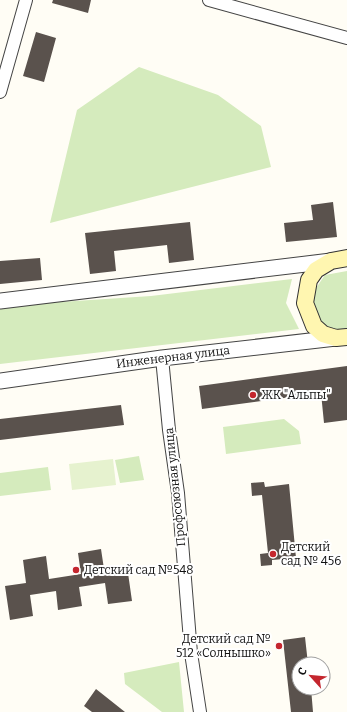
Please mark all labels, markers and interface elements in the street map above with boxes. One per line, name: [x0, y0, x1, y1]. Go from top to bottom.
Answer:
street label: Инженерная улица: [115, 343, 231, 371]
place label: ЖК "Альпы": [261, 388, 331, 402]
marker: ЖК "Альпы": [248, 390, 258, 400]
street label: Профсоюзная улица: [162, 427, 188, 547]
place label: Детский сад № 456: [281, 540, 341, 568]
marker: Детский сад № 456: [268, 549, 278, 559]
place label: Детский сад №548: [84, 563, 194, 577]
marker: Детский сад №548: [71, 565, 81, 575]
place label: Детский сад № 512 «Солнышко»: [176, 632, 271, 660]
marker: Детский сад № 512 «Солнышко»: [274, 641, 284, 651]
north arrow: [291, 656, 331, 696]
text: С: [295, 666, 310, 678]

